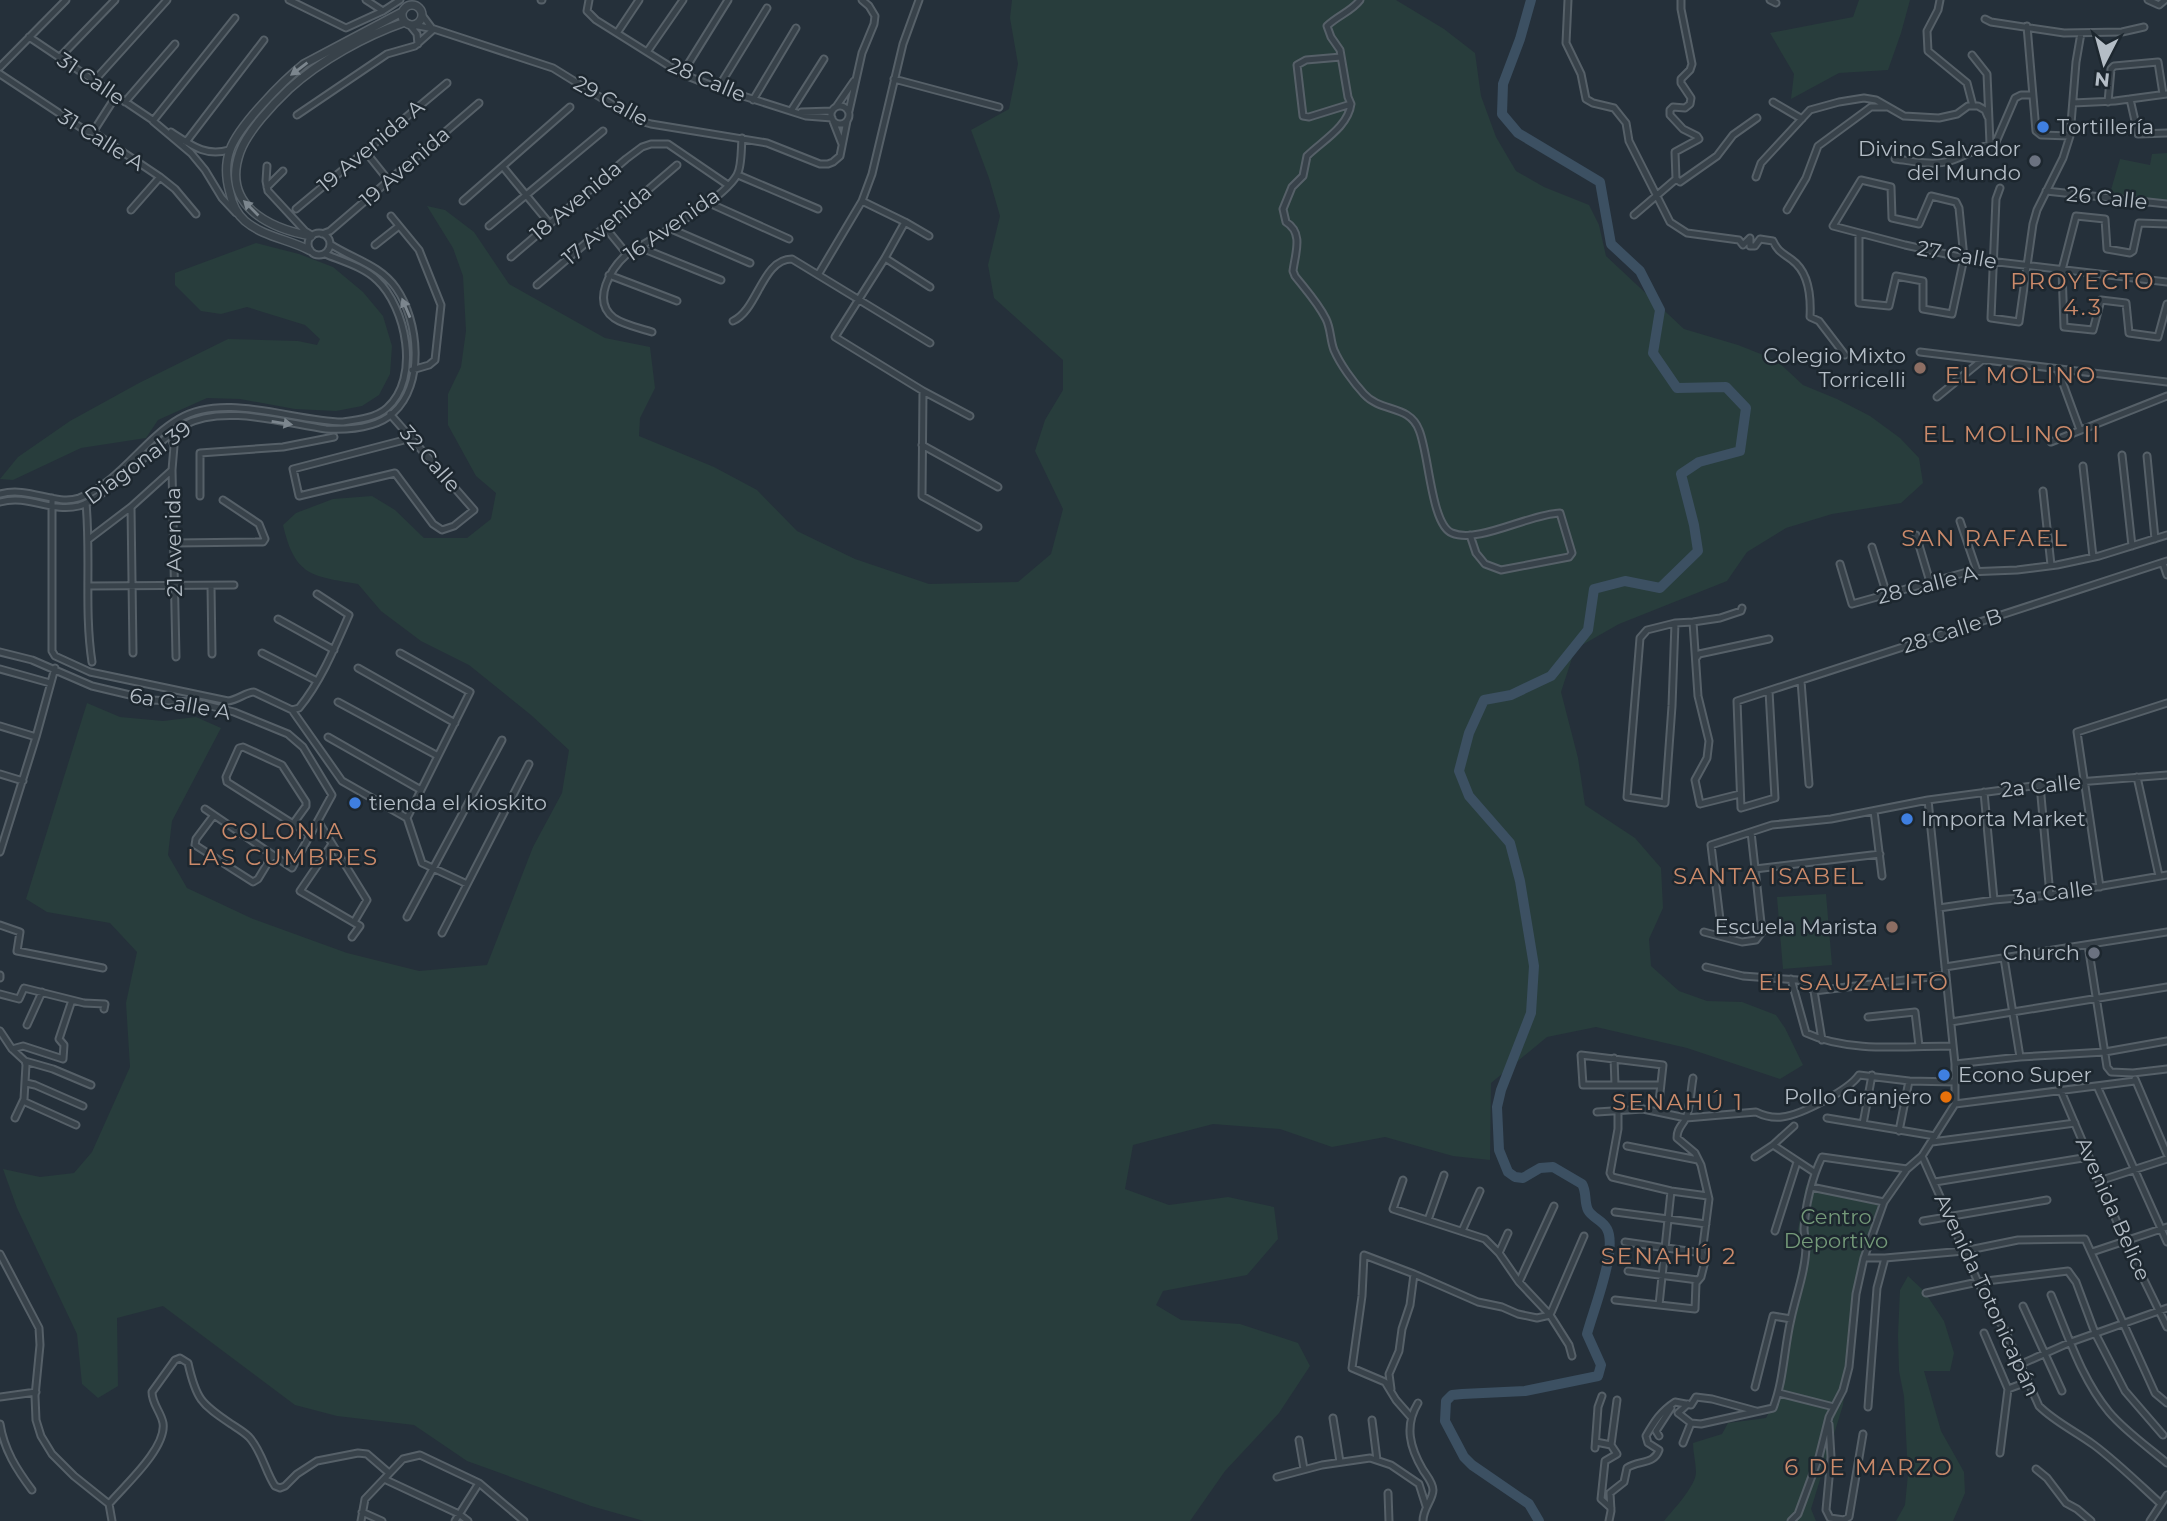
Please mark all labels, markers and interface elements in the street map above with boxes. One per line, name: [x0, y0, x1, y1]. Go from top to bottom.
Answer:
north arrow: [2069, 28, 2139, 98]
street label: 31 Calle: [53, 47, 130, 110]
street label: 28 Calle: [665, 52, 750, 107]
one-way arrow: [291, 61, 309, 76]
text: N: [2093, 67, 2111, 92]
street label: 29 Calle: [570, 70, 653, 131]
street label: 19 Avenida A: [313, 94, 429, 198]
street label: 31 Calle A: [54, 103, 150, 176]
place label: Tortillería: [2057, 114, 2154, 139]
marker: Tortillería: [2035, 119, 2051, 135]
street label: 19 Avenida: [355, 121, 455, 213]
place label: Divino Salvador del Mundo: [1858, 136, 2021, 185]
marker: Divino Salvador del Mundo: [2027, 153, 2043, 169]
street label: 18 Avenida: [525, 155, 626, 246]
street label: 17 Avenida: [557, 179, 656, 270]
street label: 26 Calle: [2065, 181, 2149, 214]
street label: 16 Avenida: [619, 183, 724, 267]
one-way arrow: [243, 200, 259, 217]
street label: 27 Calle: [1915, 235, 1999, 274]
district label: PROYECTO 4.3: [2010, 267, 2156, 321]
one-way arrow: [400, 298, 412, 318]
place label: Colegio Mixto Torricelli: [1763, 343, 1906, 392]
marker: Colegio Mixto Torricelli: [1912, 360, 1928, 376]
district label: EL MOLINO: [1945, 361, 2097, 389]
street label: Diagonal 39: [80, 416, 196, 510]
one-way arrow: [271, 417, 293, 428]
street label: 32 Calle: [395, 420, 466, 497]
district label: EL MOLINO II: [1923, 420, 2101, 448]
street label: 21 Avenida: [160, 487, 187, 597]
district label: SAN RAFAEL: [1901, 524, 2069, 552]
street label: 28 Calle A: [1874, 560, 1981, 609]
street label: 28 Calle B: [1899, 603, 2005, 658]
street label: 6a Calle A: [128, 682, 234, 725]
street label: 2a Calle: [1999, 769, 2082, 802]
place label: tienda el kioskito: [369, 790, 547, 815]
marker: tienda el kioskito: [347, 795, 363, 811]
place label: Importa Market: [1921, 806, 2086, 831]
marker: Importa Market: [1899, 811, 1915, 827]
district label: COLONIA LAS CUMBRES: [187, 817, 379, 871]
district label: SANTA ISABEL: [1673, 862, 1865, 890]
street label: 3a Calle: [2011, 875, 2095, 910]
place label: Escuela Marista: [1715, 914, 1878, 939]
marker: Escuela Marista: [1884, 919, 1900, 935]
place label: Church: [2003, 940, 2080, 965]
marker: Church: [2086, 945, 2102, 961]
district label: EL SAUZALITO: [1758, 968, 1950, 996]
place label: Econo Super: [1958, 1062, 2092, 1087]
marker: Econo Super: [1936, 1067, 1952, 1083]
place label: Pollo Granjero: [1784, 1084, 1932, 1109]
district label: SENAHÚ 1: [1612, 1088, 1744, 1116]
marker: Pollo Granjero: [1938, 1089, 1954, 1105]
street label: Avenida Belice: [2071, 1133, 2156, 1284]
street label: Avenida Totonicapán: [1930, 1190, 2045, 1400]
park label: Centro Deportivo: [1784, 1204, 1888, 1253]
district label: SENAHÚ 2: [1601, 1242, 1737, 1270]
district label: 6 DE MARZO: [1784, 1453, 1954, 1481]

